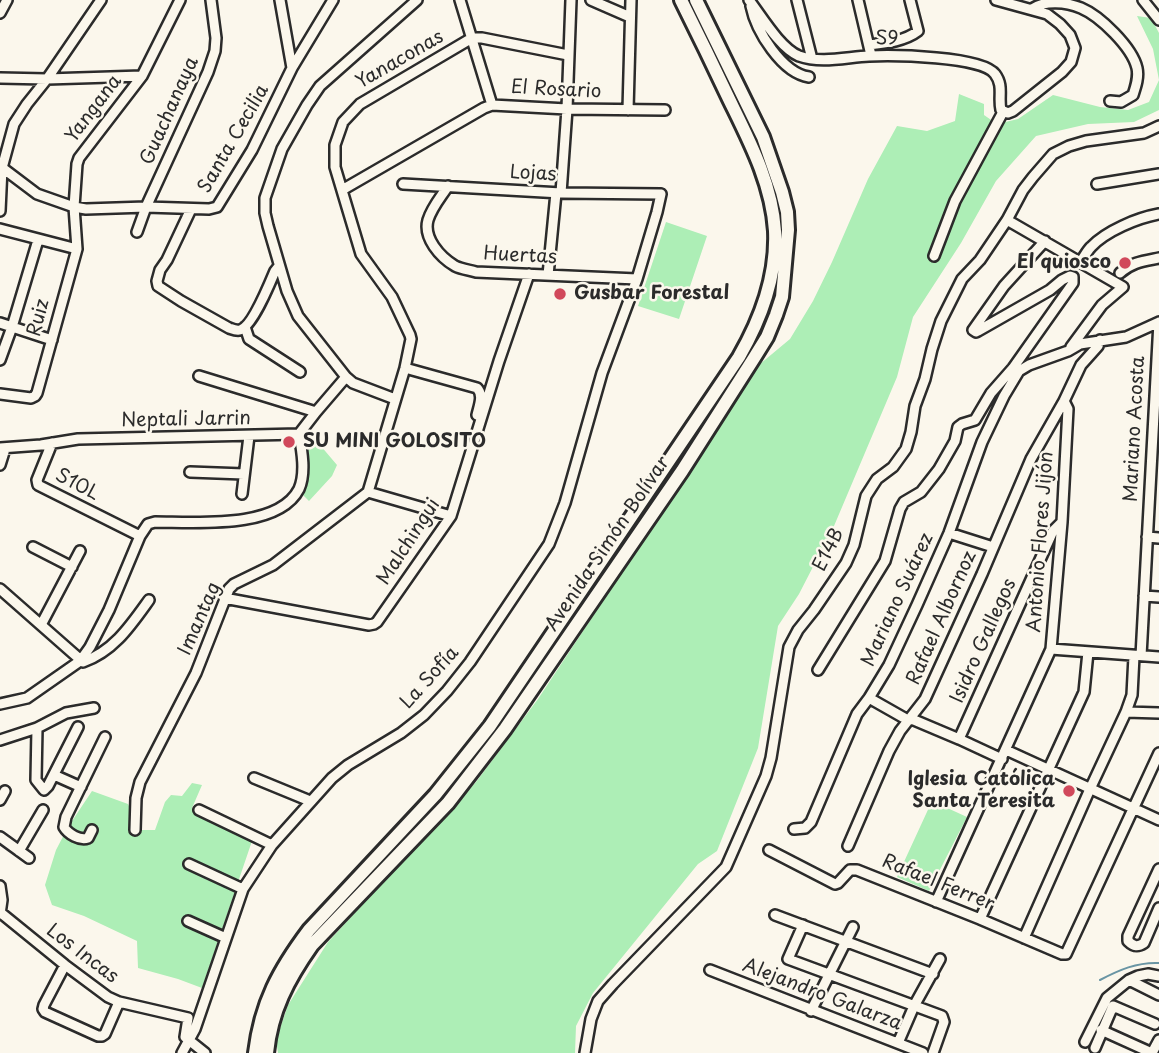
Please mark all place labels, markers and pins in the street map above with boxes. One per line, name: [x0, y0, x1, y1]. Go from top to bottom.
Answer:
place label: El quiosco: [1017, 252, 1111, 274]
marker: El quiosco: [1117, 255, 1133, 271]
place label: Gusbar Forestal: [574, 283, 729, 305]
marker: Gusbar Forestal: [552, 286, 568, 302]
place label: SU MINI GOLOSITO: [303, 431, 486, 453]
marker: SU MINI GOLOSITO: [281, 434, 297, 450]
place label: Iglesia Católica Santa Teresita: [908, 769, 1055, 813]
marker: Iglesia Católica Santa Teresita: [1061, 783, 1077, 799]

